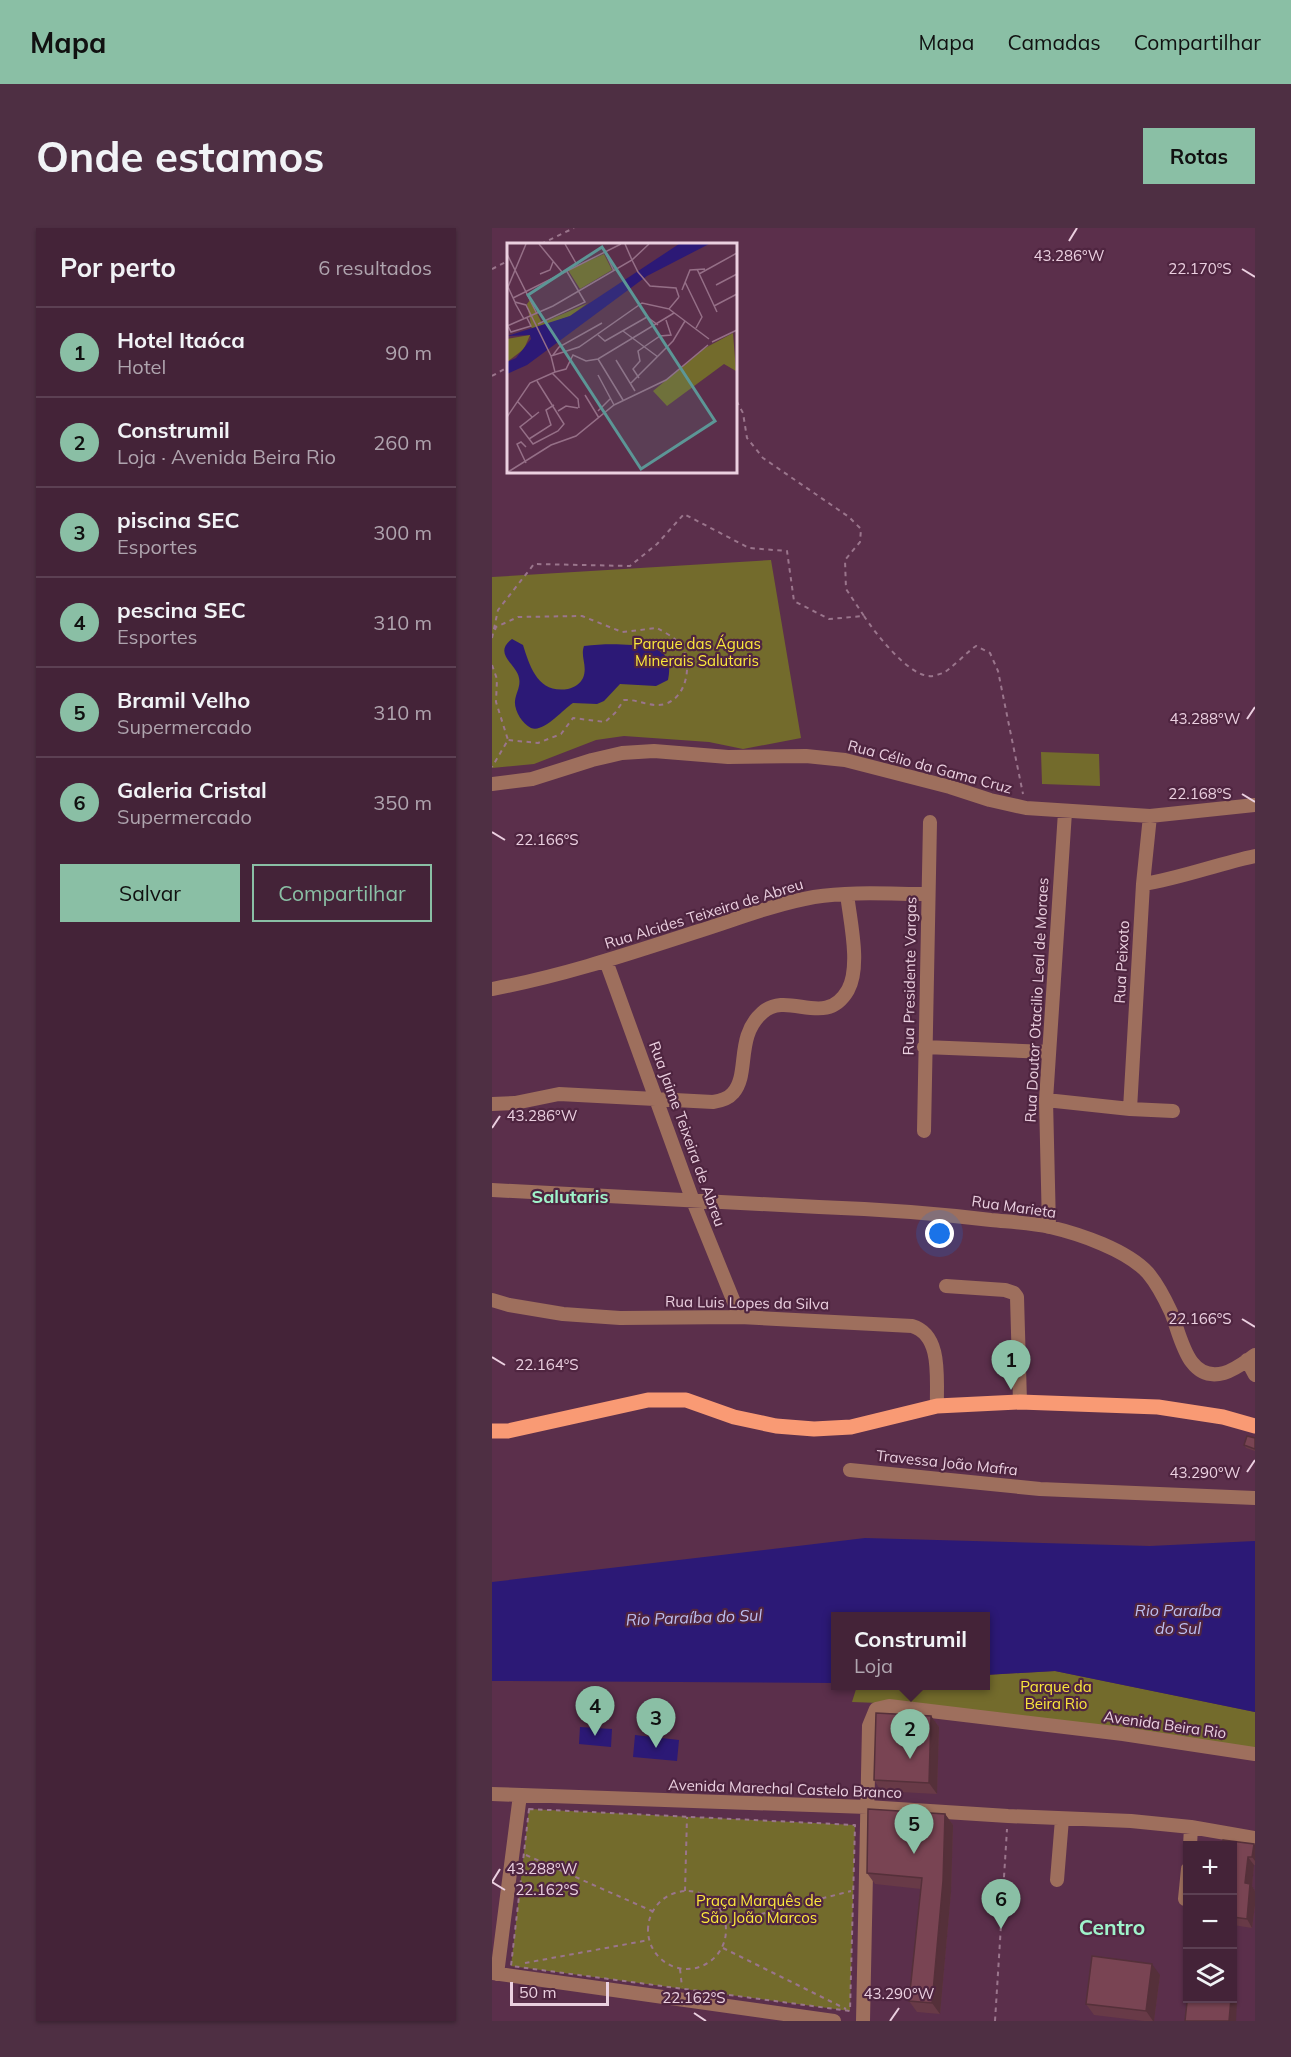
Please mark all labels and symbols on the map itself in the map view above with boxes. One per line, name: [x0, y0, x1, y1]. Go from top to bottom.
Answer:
inset map: [507, 243, 736, 472]
text: 43.286°W: [1034, 246, 1105, 265]
text: 22.170°S: [1168, 259, 1232, 278]
park label: Parque das Águas Minerais Salutaris: [633, 634, 761, 670]
text: 43.288°W: [1170, 709, 1241, 728]
street label: Rua Célio da Gama Cruz: [846, 735, 1015, 798]
text: 22.168°S: [1168, 784, 1232, 803]
text: 22.166°S: [515, 830, 579, 849]
street label: Rua Alcides Teixeira de Abreu: [602, 874, 806, 953]
street label: Rua Doutor Otacilio Leal de Moraes: [1021, 877, 1052, 1123]
street label: Rua Presidente Vargas: [899, 896, 920, 1056]
street label: Rua Peixoto: [1110, 920, 1133, 1004]
street label: Rua Jaime Teixeira de Abreu: [645, 1039, 730, 1229]
text: 43.286°W: [507, 1106, 578, 1125]
district label: Salutaris: [532, 1185, 608, 1208]
street label: Rua Marieta: [971, 1191, 1058, 1222]
your location: [925, 1219, 954, 1248]
street label: Rua Luis Lopes da Silva: [665, 1292, 829, 1313]
text: 22.166°S: [1168, 1309, 1232, 1328]
pin: 1: [992, 1340, 1030, 1390]
text: 22.164°S: [515, 1355, 579, 1374]
street label: Travessa João Mafra: [875, 1446, 1019, 1479]
text: 43.290°W: [1170, 1463, 1241, 1482]
water label: Rio Paraíba do Sul: [1135, 1600, 1222, 1638]
water label: Rio Paraíba do Sul: [625, 1605, 763, 1629]
park label: Parque da Beira Rio: [1020, 1677, 1092, 1713]
pin: 4: [576, 1686, 614, 1736]
pin: 3: [636, 1698, 676, 1748]
street label: Avenida Beira Rio: [1103, 1706, 1228, 1743]
pin: 2: [890, 1710, 930, 1759]
street label: Avenida Marechal Castelo Branco: [668, 1775, 902, 1802]
pin: 5: [894, 1804, 934, 1854]
text: 43.288°W: [507, 1859, 578, 1878]
text: 22.162°S: [515, 1880, 579, 1899]
pin: 6: [982, 1880, 1020, 1929]
park label: Praça Marquês de São João Marcos: [696, 1891, 822, 1927]
district label: Centro: [1079, 1914, 1145, 1940]
scale bar: [510, 1979, 609, 2006]
text: 43.290°W: [864, 1984, 935, 2003]
text: 22.162°S: [662, 1988, 726, 2007]

